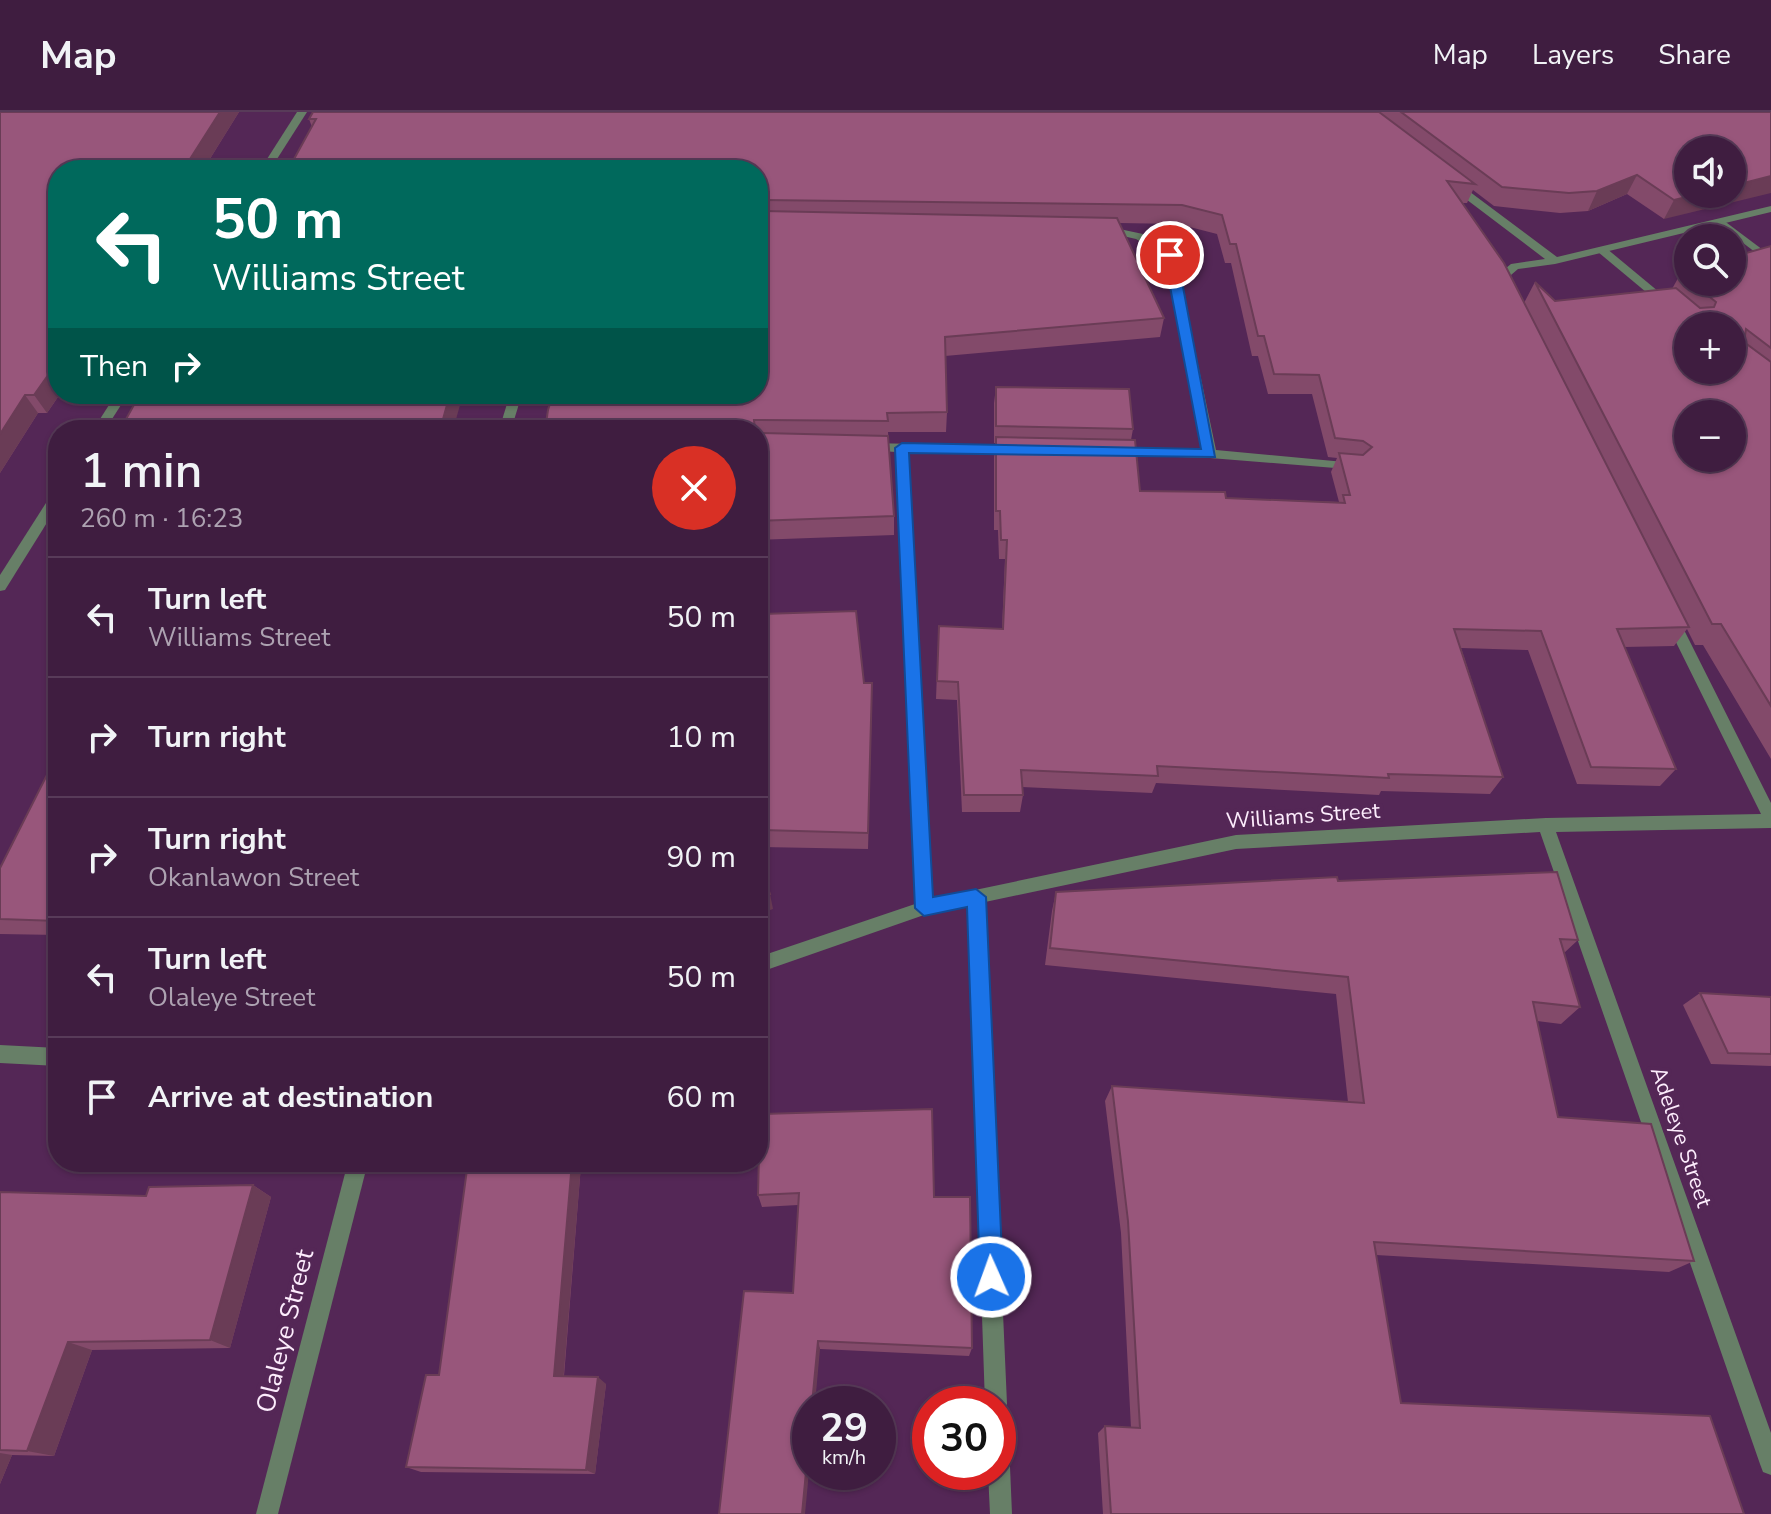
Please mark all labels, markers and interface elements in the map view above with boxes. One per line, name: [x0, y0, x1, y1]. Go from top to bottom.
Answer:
text: Map: [40, 30, 117, 81]
text: Map: [1433, 36, 1488, 74]
text: Layers: [1532, 36, 1614, 74]
text: Share: [1658, 36, 1731, 74]
map controls: [1674, 136, 1746, 472]
button: sound: [1674, 136, 1746, 208]
text: 50 m: [212, 181, 343, 258]
icon: left: [80, 192, 184, 296]
pin: [1136, 221, 1204, 289]
button: search: [1674, 224, 1746, 296]
icon: arrive: [1148, 233, 1192, 277]
text: Williams Street: [212, 254, 464, 303]
button: +: [1674, 312, 1746, 384]
icon: right: [164, 344, 208, 388]
text: Then: [80, 346, 148, 387]
button: −: [1674, 400, 1746, 472]
text: 1 min: [80, 438, 202, 504]
button: close: [652, 446, 736, 530]
text: 260 m · 16:23: [80, 501, 243, 536]
text: Turn left: [148, 579, 266, 620]
icon: left: [80, 595, 124, 639]
text: 50 m: [667, 597, 736, 638]
text: Williams Street: [148, 620, 330, 655]
icon: right: [80, 715, 124, 759]
text: Turn right: [148, 717, 286, 758]
text: 10 m: [667, 717, 736, 758]
street label: Williams Street: [1225, 796, 1381, 836]
text: Turn right: [148, 819, 286, 860]
icon: right: [80, 835, 124, 879]
text: 90 m: [667, 837, 736, 878]
text: Okanlawon Street: [148, 860, 359, 895]
text: Turn left: [148, 939, 266, 980]
icon: left: [80, 955, 124, 999]
text: 50 m: [667, 957, 736, 998]
text: Olaleye Street: [148, 980, 315, 1015]
street label: Adeleye Street: [1643, 1063, 1719, 1212]
icon: arrive: [80, 1075, 124, 1119]
text: Arrive at destination: [148, 1077, 433, 1118]
text: 60 m: [667, 1077, 736, 1118]
position arrow: [949, 1235, 1033, 1319]
street label: Olaleye Street: [248, 1245, 322, 1416]
speed limit sign: 30: [912, 1386, 1016, 1490]
text: 29: [820, 1401, 868, 1455]
text: km/h: [822, 1444, 866, 1471]

